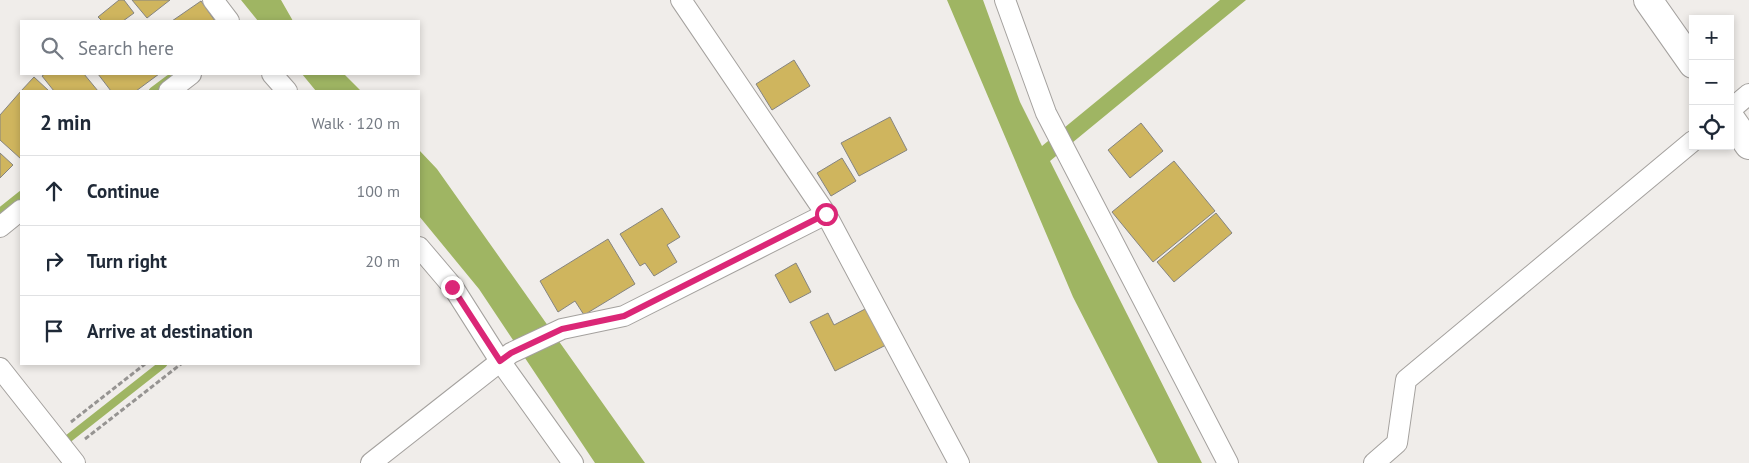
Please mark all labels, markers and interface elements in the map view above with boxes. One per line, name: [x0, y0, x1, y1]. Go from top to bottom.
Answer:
map controls: [1689, 15, 1734, 150]
button: +: [1689, 15, 1734, 60]
search box: [20, 20, 420, 75]
icon: search: [38, 34, 66, 62]
text: Search here: [78, 36, 174, 60]
button: −: [1689, 60, 1734, 105]
button: locate: [1689, 105, 1734, 150]
text: 2 min: [40, 109, 91, 136]
text: Walk · 120 m: [311, 113, 400, 133]
icon: ahead: [40, 177, 68, 205]
text: Continue: [87, 179, 159, 203]
text: 100 m: [357, 181, 400, 201]
route start: [815, 203, 838, 226]
icon: right: [40, 247, 68, 275]
text: Turn right: [87, 249, 167, 273]
text: 20 m: [365, 251, 400, 271]
route end: [441, 276, 464, 299]
icon: arrive: [40, 317, 68, 345]
text: Arrive at destination: [87, 319, 253, 343]

